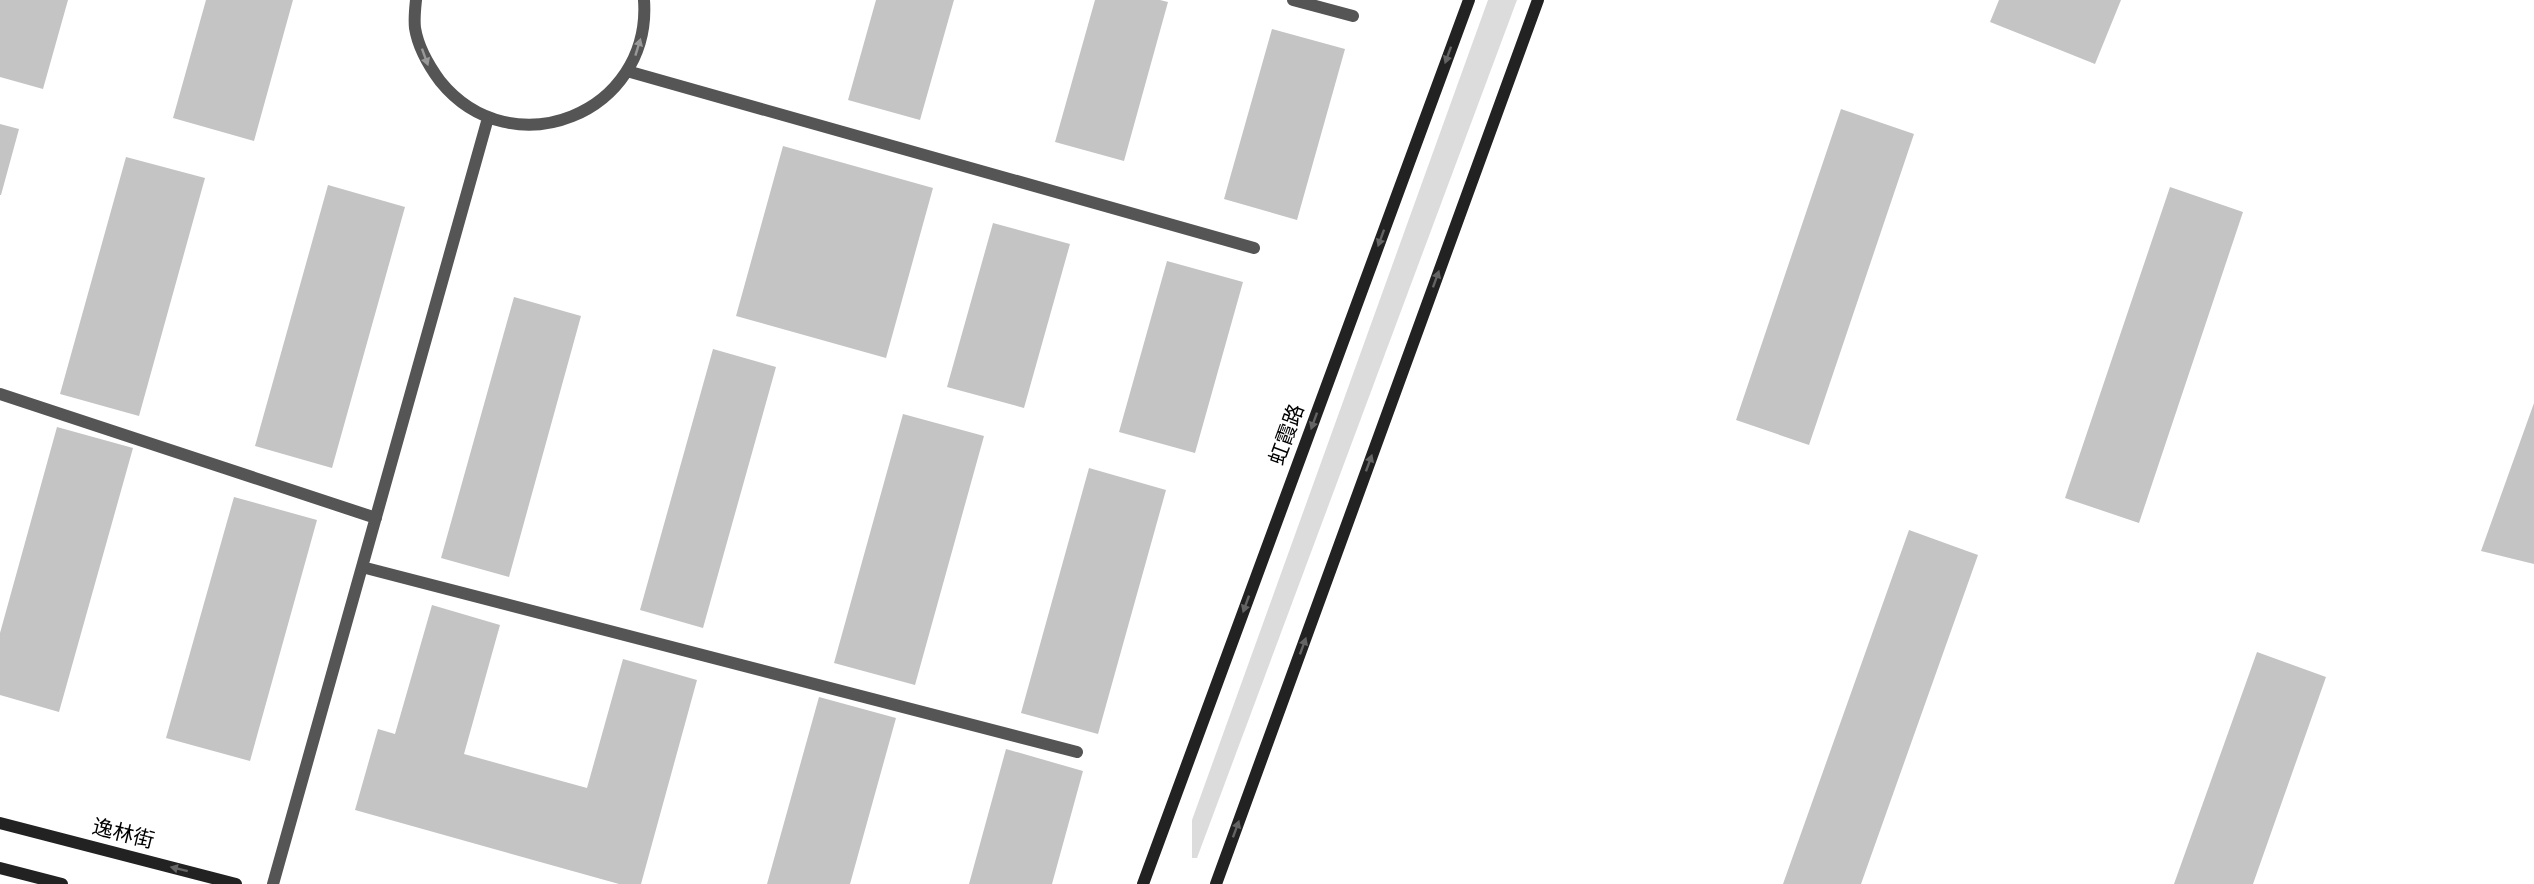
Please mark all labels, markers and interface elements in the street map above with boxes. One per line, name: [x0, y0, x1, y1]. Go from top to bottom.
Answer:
one-way arrow: [634, 38, 643, 56]
one-way arrow: [1443, 46, 1453, 64]
one-way arrow: [421, 48, 431, 66]
one-way arrow: [1376, 229, 1385, 247]
one-way arrow: [1432, 270, 1441, 288]
street label: 虹霞路: [1265, 401, 1311, 469]
one-way arrow: [1308, 412, 1318, 430]
one-way arrow: [1365, 453, 1375, 471]
one-way arrow: [1241, 595, 1251, 613]
one-way arrow: [1298, 637, 1308, 655]
street label: 逸林街: [89, 814, 157, 856]
one-way arrow: [1232, 820, 1241, 838]
one-way arrow: [170, 864, 189, 874]

